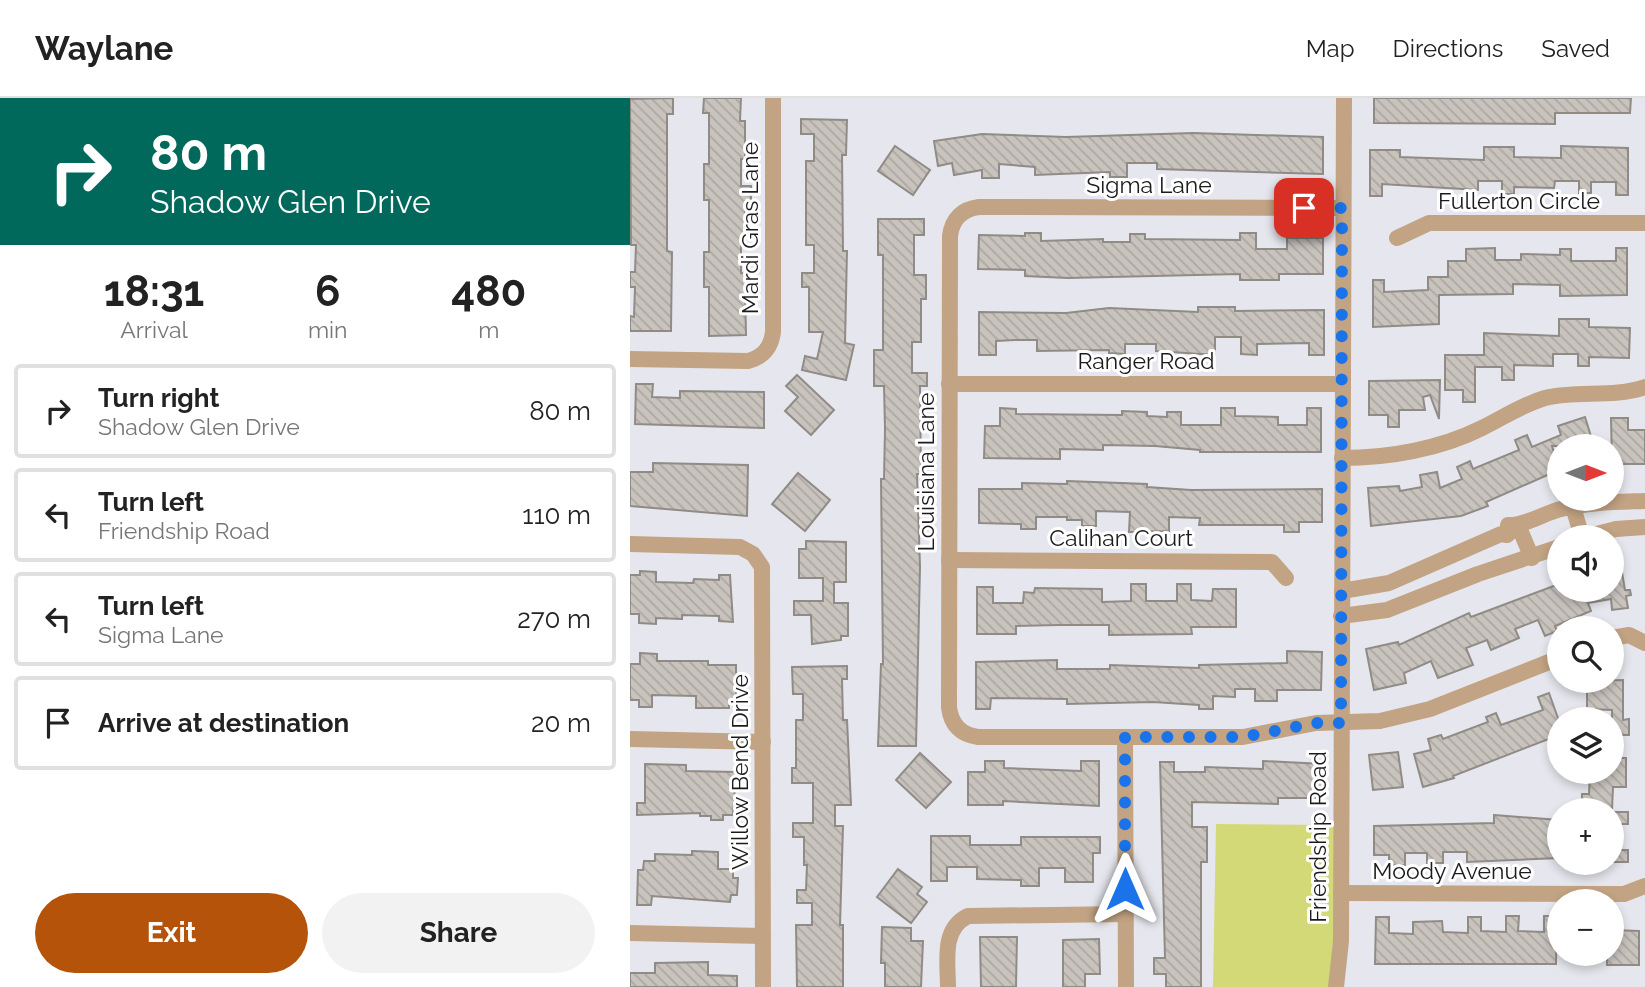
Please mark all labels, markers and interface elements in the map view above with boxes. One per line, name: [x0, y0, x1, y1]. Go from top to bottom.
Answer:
text: Waylane: [35, 29, 173, 68]
text: Map: [1306, 34, 1355, 63]
text: Directions: [1393, 34, 1503, 63]
text: Saved: [1541, 34, 1610, 63]
text: 80 m: [150, 124, 267, 181]
icon: right: [35, 126, 126, 217]
street label: Mardi Gras Lane: [736, 142, 763, 314]
street label: Sigma Lane: [1086, 171, 1212, 198]
pin: [1274, 178, 1334, 238]
text: Shadow Glen Drive: [150, 183, 431, 220]
street label: Fullerton Circle: [1438, 187, 1600, 214]
icon: arrive: [1285, 189, 1323, 227]
text: 18:31: [104, 267, 204, 316]
text: 6: [315, 267, 341, 316]
text: 480: [451, 267, 526, 316]
text: Arrival: [120, 316, 188, 343]
text: min: [308, 316, 348, 343]
text: m: [478, 316, 499, 343]
street label: Ranger Road: [1077, 347, 1215, 374]
text: Turn right: [98, 383, 219, 413]
icon: right: [39, 392, 77, 430]
street label: Louisiana Lane: [912, 393, 939, 551]
text: 80 m: [529, 396, 591, 426]
text: Shadow Glen Drive: [98, 413, 300, 440]
north arrow: [1547, 434, 1624, 511]
map controls: [1547, 434, 1624, 966]
text: Turn left: [98, 487, 204, 517]
icon: left: [39, 496, 77, 534]
text: 110 m: [522, 500, 591, 530]
text: Friendship Road: [98, 517, 270, 544]
street label: Calihan Court: [1049, 524, 1193, 551]
button: sound: [1547, 525, 1624, 602]
text: Turn left: [98, 591, 204, 621]
icon: left: [39, 600, 77, 638]
text: 270 m: [517, 604, 591, 634]
button: search: [1547, 616, 1624, 693]
text: Sigma Lane: [98, 621, 224, 648]
street label: Willow Bend Drive: [726, 674, 753, 870]
icon: arrive: [39, 704, 77, 742]
button: layers: [1547, 707, 1624, 784]
text: Arrive at destination: [98, 708, 349, 738]
text: 20 m: [531, 708, 591, 738]
street label: Friendship Road: [1304, 751, 1331, 923]
button: +: [1547, 798, 1624, 875]
position arrow: [1088, 852, 1162, 926]
street label: Moody Avenue: [1372, 857, 1532, 884]
button: −: [1547, 889, 1624, 966]
button: Exit: [35, 893, 308, 973]
button: Share: [322, 893, 595, 973]

